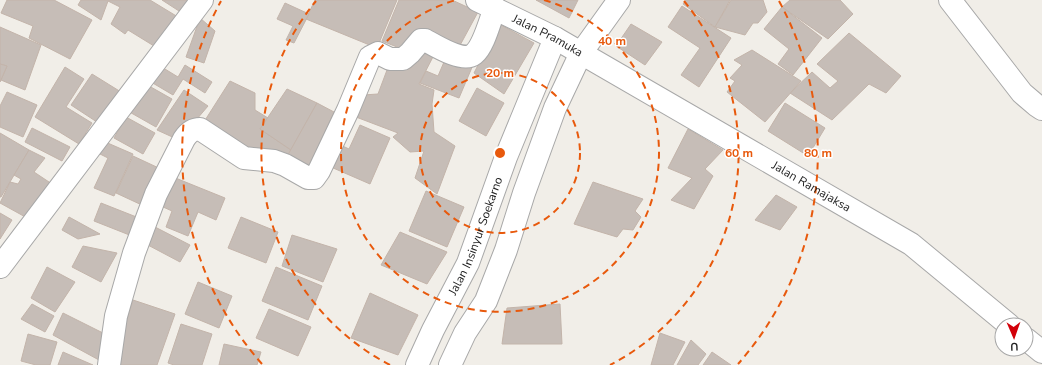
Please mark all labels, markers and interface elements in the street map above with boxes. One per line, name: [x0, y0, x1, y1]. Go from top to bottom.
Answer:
street label: Jalan Pramuka: [509, 10, 586, 60]
text: 40 m: [598, 33, 626, 49]
text: 20 m: [486, 65, 514, 81]
text: 60 m: [725, 145, 753, 161]
text: 80 m: [804, 145, 832, 161]
centre of rings: [493, 146, 507, 160]
street label: Jalan Ramajaksa: [768, 157, 854, 215]
street label: Jalan Insinyur Soekarno: [444, 174, 506, 299]
north arrow: [994, 317, 1034, 357]
text: U: [1010, 339, 1019, 354]

